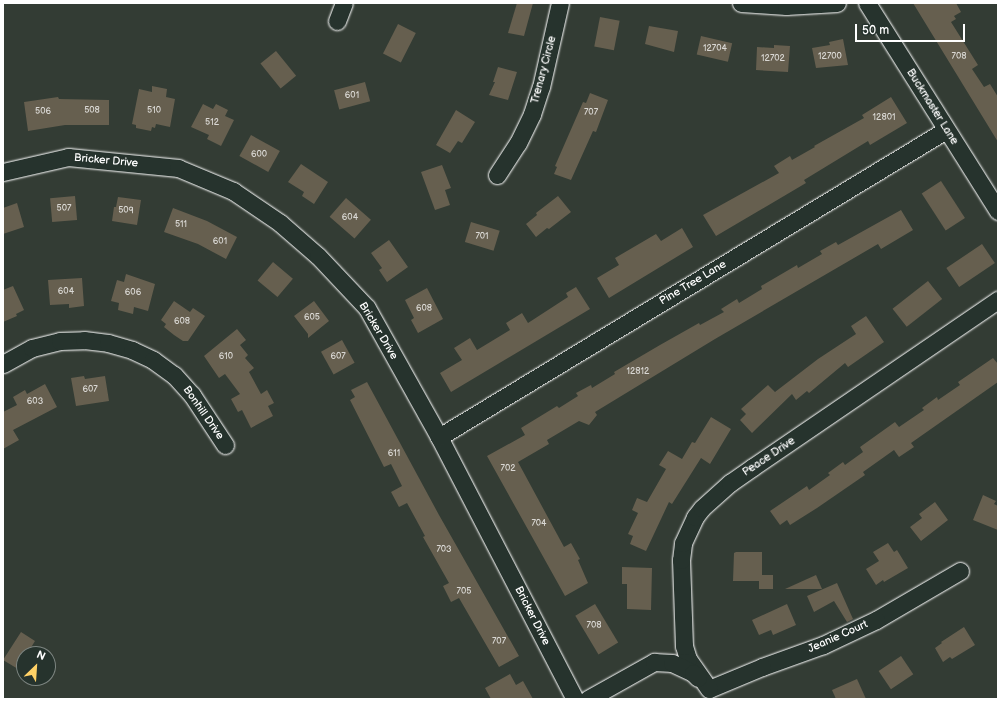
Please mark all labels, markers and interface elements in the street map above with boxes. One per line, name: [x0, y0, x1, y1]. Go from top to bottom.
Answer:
scale bar: [857, 16, 967, 42]
text: 50 m: [862, 23, 889, 38]
street label: Trenary Circle: [529, 34, 559, 106]
house number: 12704: [703, 44, 727, 54]
house number: 12700: [818, 52, 842, 62]
house number: 708: [952, 52, 966, 62]
house number: 12702: [761, 54, 785, 64]
street label: Buckmaster Lane: [903, 67, 961, 147]
house number: 601: [345, 91, 359, 101]
house number: 508: [84, 106, 100, 116]
house number: 510: [147, 106, 161, 116]
house number: 506: [35, 107, 51, 117]
house number: 707: [584, 108, 598, 118]
house number: 12801: [873, 113, 895, 123]
house number: 512: [205, 118, 219, 128]
house number: 600: [251, 150, 267, 160]
street label: Bricker Drive: [73, 152, 139, 170]
house number: 507: [57, 204, 71, 214]
house number: 509: [118, 206, 134, 216]
house number: 604: [342, 213, 358, 223]
house number: 511: [175, 220, 187, 230]
house number: 701: [475, 232, 489, 242]
house number: 601: [213, 237, 227, 247]
street label: Pine Tree Lane: [657, 258, 729, 308]
house number: 604: [58, 287, 74, 297]
house number: 606: [125, 288, 141, 298]
street label: Bricker Drive: [356, 300, 400, 362]
house number: 608: [416, 304, 432, 314]
house number: 605: [304, 313, 320, 323]
house number: 608: [174, 317, 190, 327]
house number: 610: [219, 352, 233, 362]
house number: 607: [330, 352, 346, 362]
house number: 12812: [627, 367, 649, 377]
street label: Bonhill Drive: [180, 384, 226, 442]
house number: 607: [82, 385, 98, 395]
house number: 603: [27, 397, 43, 407]
street label: Peace Drive: [740, 435, 798, 479]
house number: 611: [388, 449, 400, 459]
house number: 702: [500, 464, 516, 474]
house number: 704: [531, 519, 547, 529]
house number: 703: [436, 545, 452, 555]
street label: Bricker Drive: [511, 584, 553, 648]
house number: 705: [457, 587, 471, 597]
street label: Jeanie Court: [806, 618, 870, 656]
house number: 708: [587, 621, 601, 631]
house number: 707: [492, 637, 506, 647]
north arrow: [16, 646, 56, 686]
text: N: [34, 648, 47, 663]

